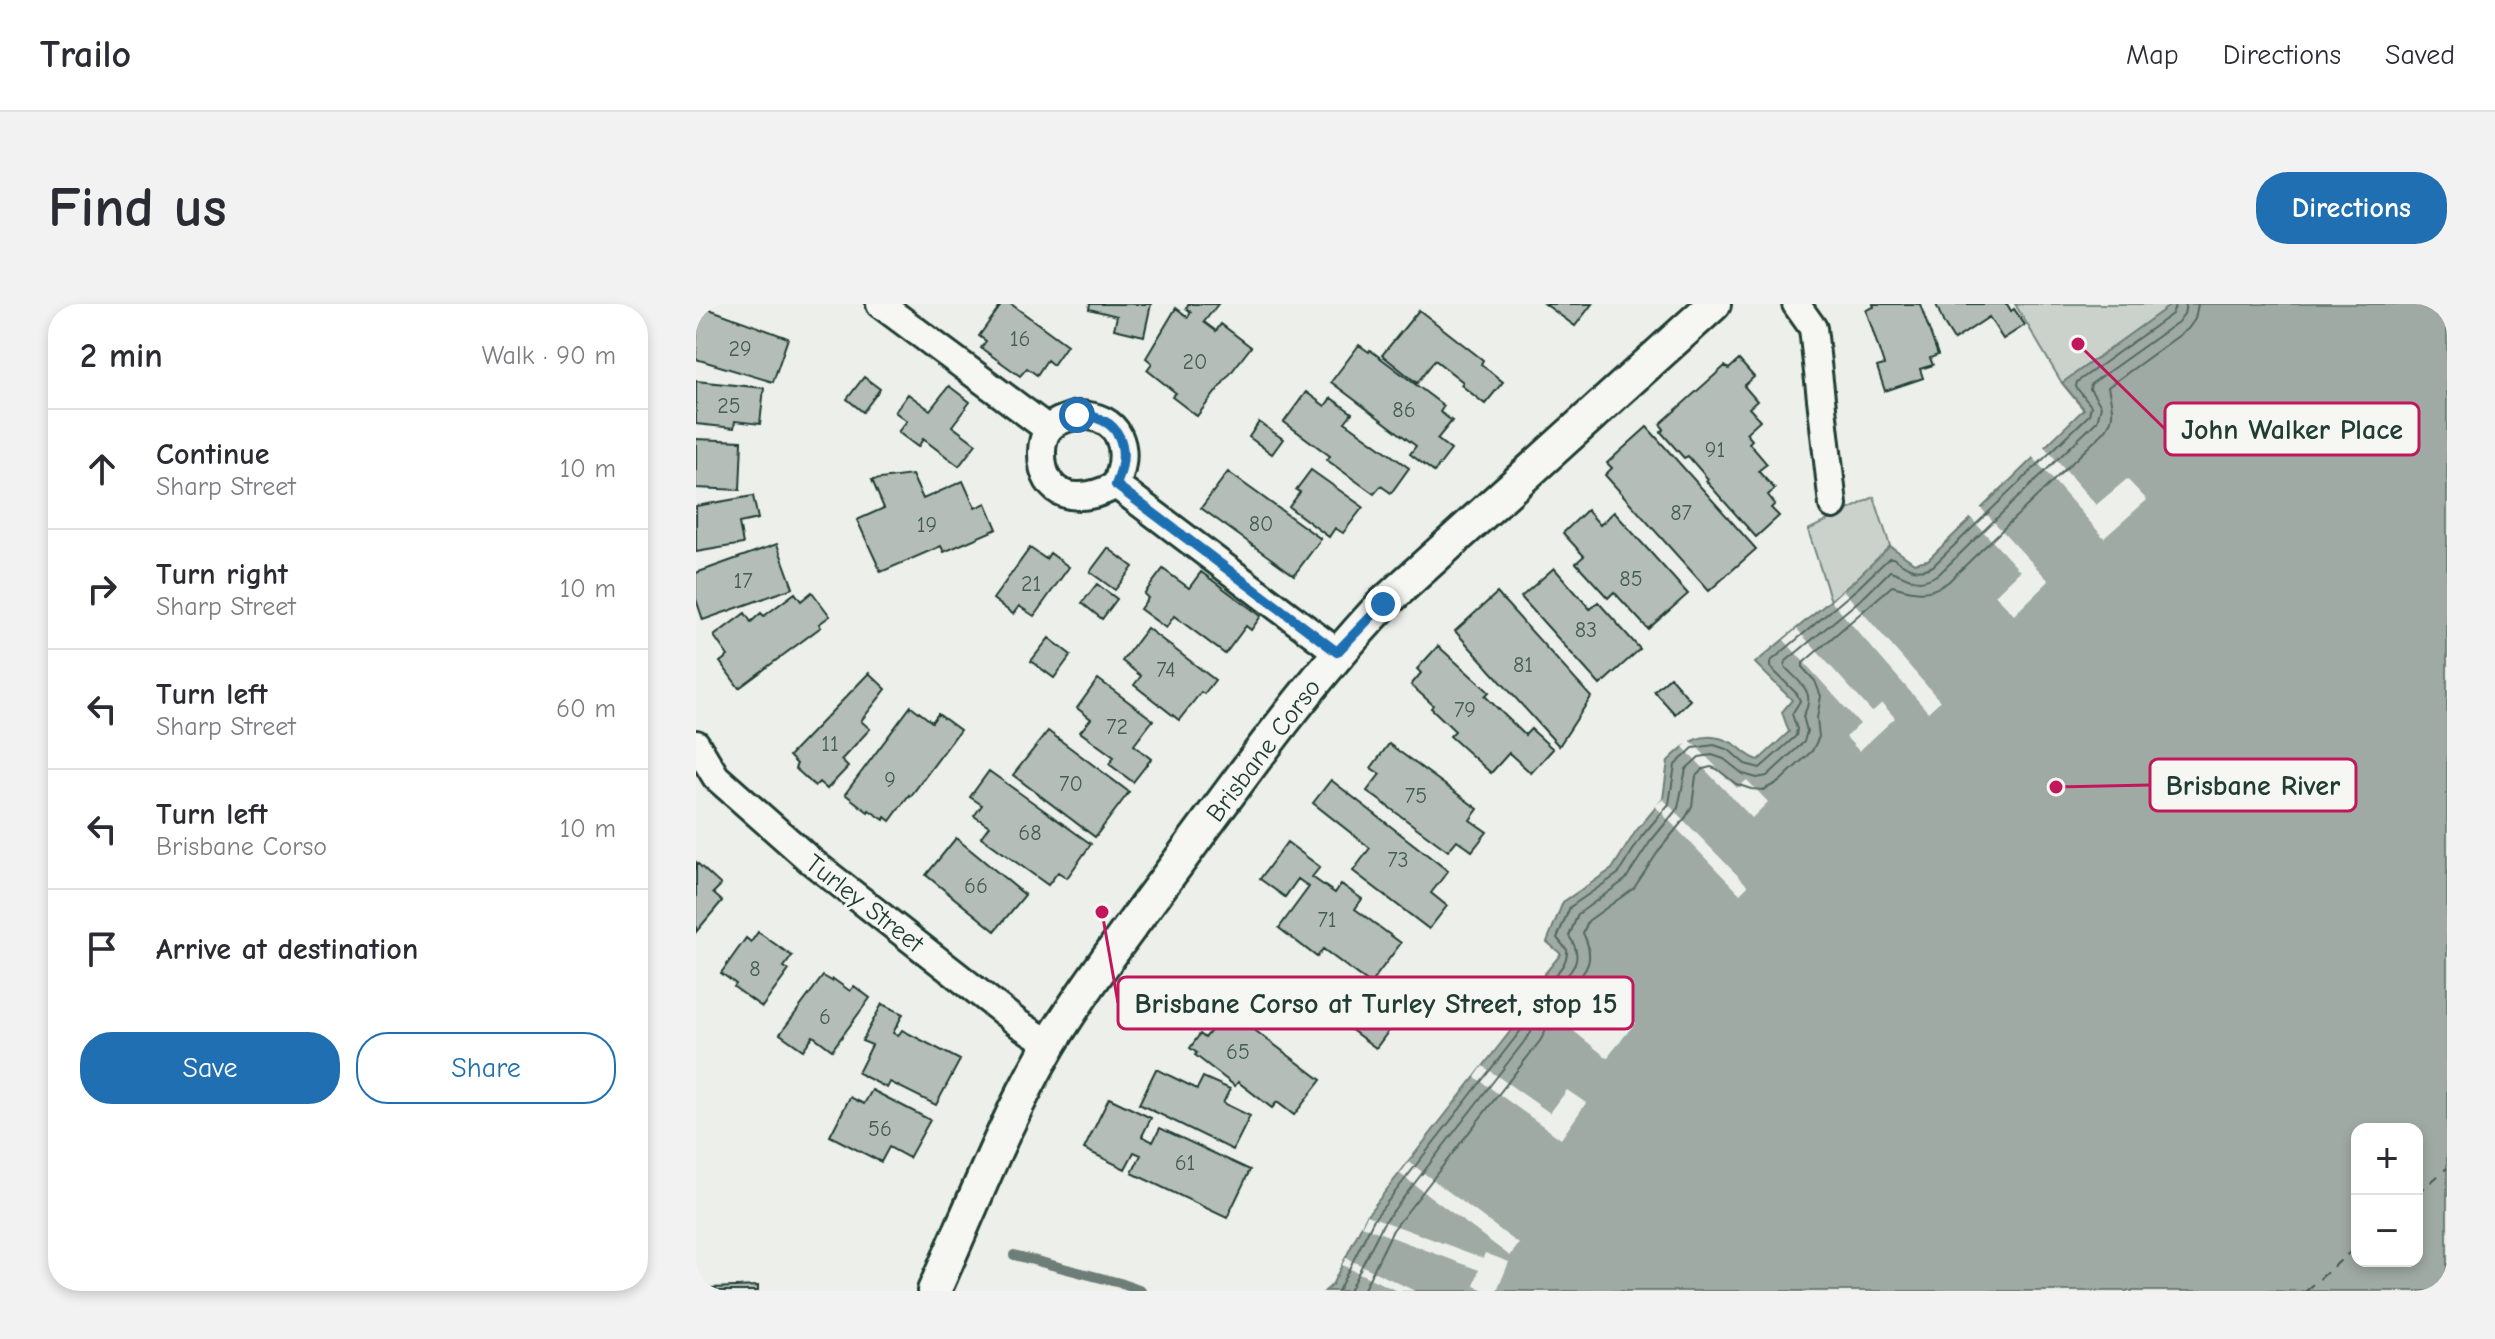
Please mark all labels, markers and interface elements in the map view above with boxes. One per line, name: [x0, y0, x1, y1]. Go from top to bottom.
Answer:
text: Trailo: [40, 33, 131, 77]
text: Map: [2126, 39, 2179, 71]
text: Directions: [2223, 39, 2341, 71]
text: Saved: [2385, 39, 2455, 71]
button: Directions: [2256, 172, 2447, 244]
text: Find us: [48, 176, 227, 240]
house number: 16: [1010, 326, 1030, 352]
text: 2 min: [80, 336, 163, 376]
house number: 29: [728, 336, 752, 362]
text: Walk · 90 m: [482, 341, 616, 371]
house number: 20: [1183, 349, 1207, 375]
house number: 25: [717, 393, 741, 419]
route start: [1059, 397, 1095, 433]
house number: 86: [1392, 397, 1416, 423]
callout: John Walker Place: [2165, 403, 2419, 455]
text: John Walker Place: [2181, 414, 2403, 446]
text: Continue: [156, 437, 270, 472]
house number: 91: [1705, 437, 1725, 463]
icon: ahead: [80, 447, 124, 491]
text: 10 m: [560, 454, 616, 484]
text: Sharp Street: [156, 472, 296, 502]
house number: 87: [1670, 500, 1692, 526]
house number: 80: [1249, 511, 1273, 537]
house number: 19: [917, 512, 937, 538]
text: Turn right: [156, 557, 288, 592]
house number: 85: [1619, 566, 1643, 592]
icon: right: [80, 567, 124, 611]
house number: 17: [733, 568, 753, 594]
house number: 21: [1021, 571, 1041, 597]
text: 10 m: [560, 574, 616, 604]
route end: [1365, 586, 1401, 622]
text: Sharp Street: [156, 592, 296, 622]
house number: 83: [1575, 617, 1597, 643]
house number: 81: [1513, 652, 1533, 678]
house number: 74: [1156, 657, 1176, 683]
street label: Brisbane Corso: [1200, 673, 1327, 828]
text: Turn left: [156, 677, 268, 712]
icon: left: [80, 687, 124, 731]
text: 60 m: [556, 694, 616, 724]
house number: 79: [1454, 697, 1476, 723]
text: Sharp Street: [156, 712, 296, 742]
house number: 72: [1106, 714, 1128, 740]
house number: 11: [821, 731, 839, 757]
callout: Brisbane River: [2150, 759, 2356, 811]
house number: 9: [884, 767, 896, 793]
text: Brisbane River: [2166, 770, 2341, 802]
house number: 70: [1059, 771, 1083, 797]
house number: 75: [1405, 783, 1427, 809]
text: Turn left: [156, 797, 268, 832]
icon: left: [80, 807, 124, 851]
text: 10 m: [560, 814, 616, 844]
house number: 68: [1018, 820, 1042, 846]
text: Brisbane Corso: [156, 832, 327, 862]
house number: 73: [1387, 847, 1409, 873]
street label: Turley Street: [799, 848, 931, 960]
house number: 66: [964, 873, 988, 899]
house number: 71: [1317, 907, 1337, 933]
icon: arrive: [80, 927, 124, 971]
text: Arrive at destination: [156, 932, 418, 967]
house number: 8: [749, 956, 761, 982]
callout: Brisbane Corso at Turley Street, stop 15: [1118, 977, 1633, 1029]
text: Brisbane Corso at Turley Street, stop 15: [1134, 988, 1618, 1020]
house number: 6: [819, 1004, 831, 1030]
button: Save: [80, 1032, 340, 1104]
button: Share: [356, 1032, 616, 1104]
house number: 65: [1226, 1039, 1250, 1065]
house number: 56: [868, 1116, 892, 1142]
map controls: [2351, 1123, 2423, 1267]
button: +: [2351, 1123, 2423, 1195]
house number: 61: [1175, 1150, 1195, 1176]
button: −: [2351, 1195, 2423, 1267]

